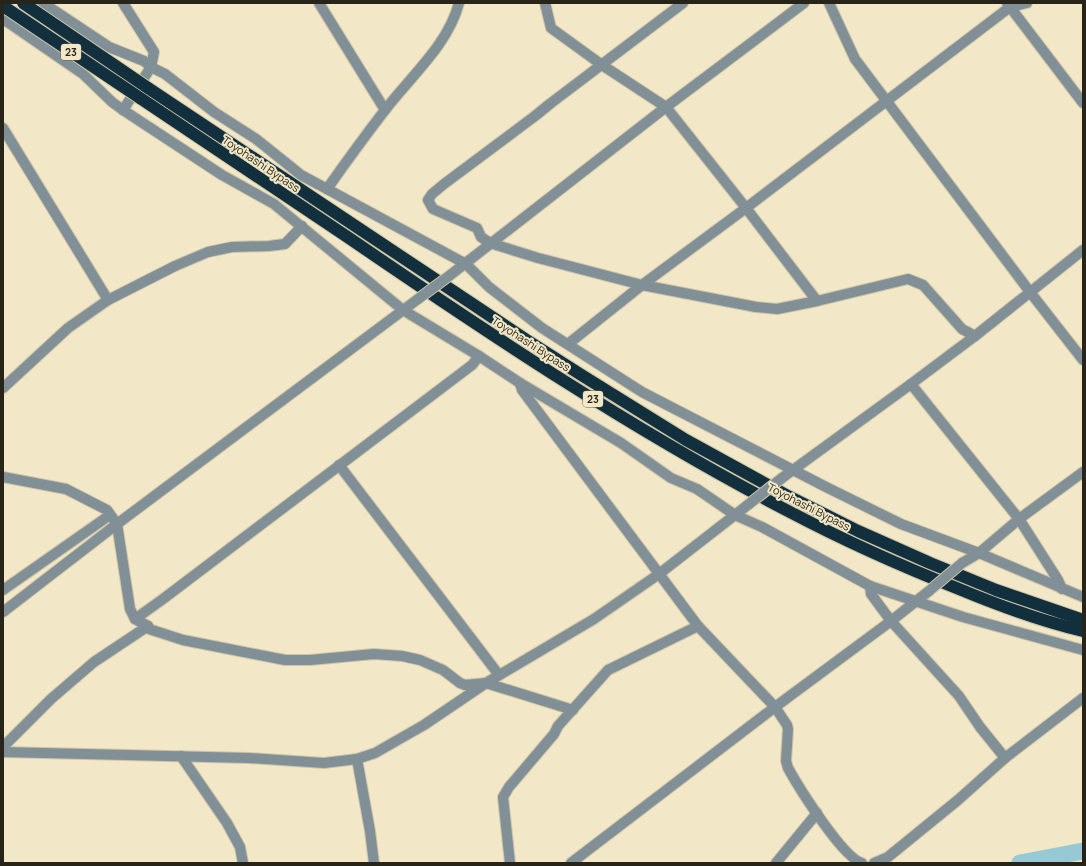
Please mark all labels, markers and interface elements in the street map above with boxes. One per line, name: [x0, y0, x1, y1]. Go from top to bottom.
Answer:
road number: 23: [61, 44, 81, 60]
street label: Toyohashi Bypass: [220, 132, 303, 195]
street label: Toyohashi Bypass: [489, 313, 573, 375]
road number: 23: [583, 391, 603, 407]
street label: Toyohashi Bypass: [766, 479, 853, 534]

